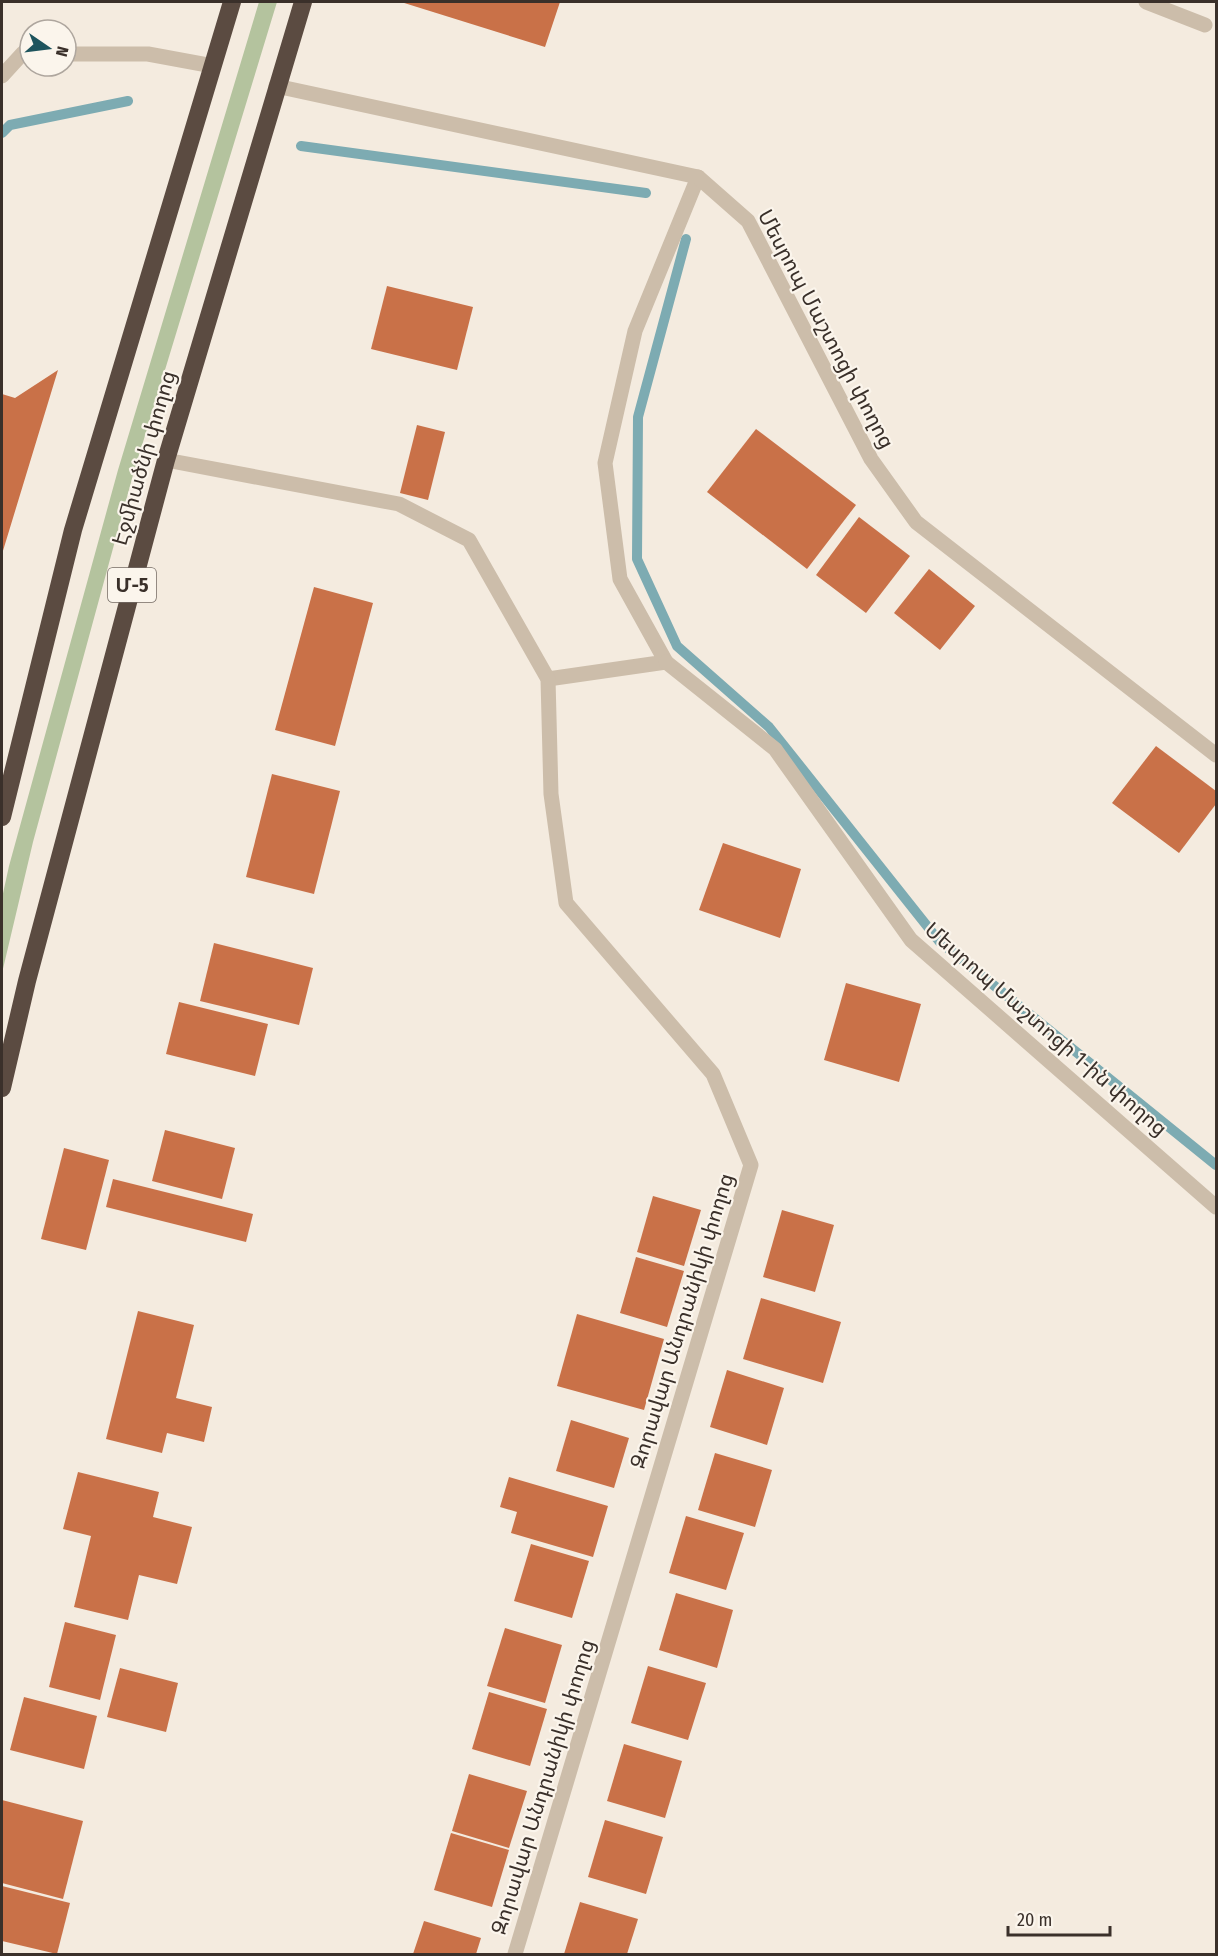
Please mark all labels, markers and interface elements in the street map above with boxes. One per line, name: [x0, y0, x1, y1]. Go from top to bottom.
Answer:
north arrow: [18, 18, 78, 78]
text: N: [52, 45, 72, 58]
street label: Մեսրոպ Մաշտոցի փողոց: [752, 205, 900, 453]
street label: Էջմիածնի փողոց: [107, 368, 181, 548]
road number: Մ-5: [108, 568, 156, 602]
street label: Մեսրոպ Մաշտոցի 1-ին փողոց: [919, 917, 1173, 1141]
street label: Զորավար Անդրանիկի փողոց: [625, 1170, 739, 1472]
street label: Զորավար Անդրանիկի փողոց: [486, 1636, 600, 1938]
scale bar: [1008, 1899, 1110, 1937]
text: 20 m: [1017, 1909, 1052, 1931]

